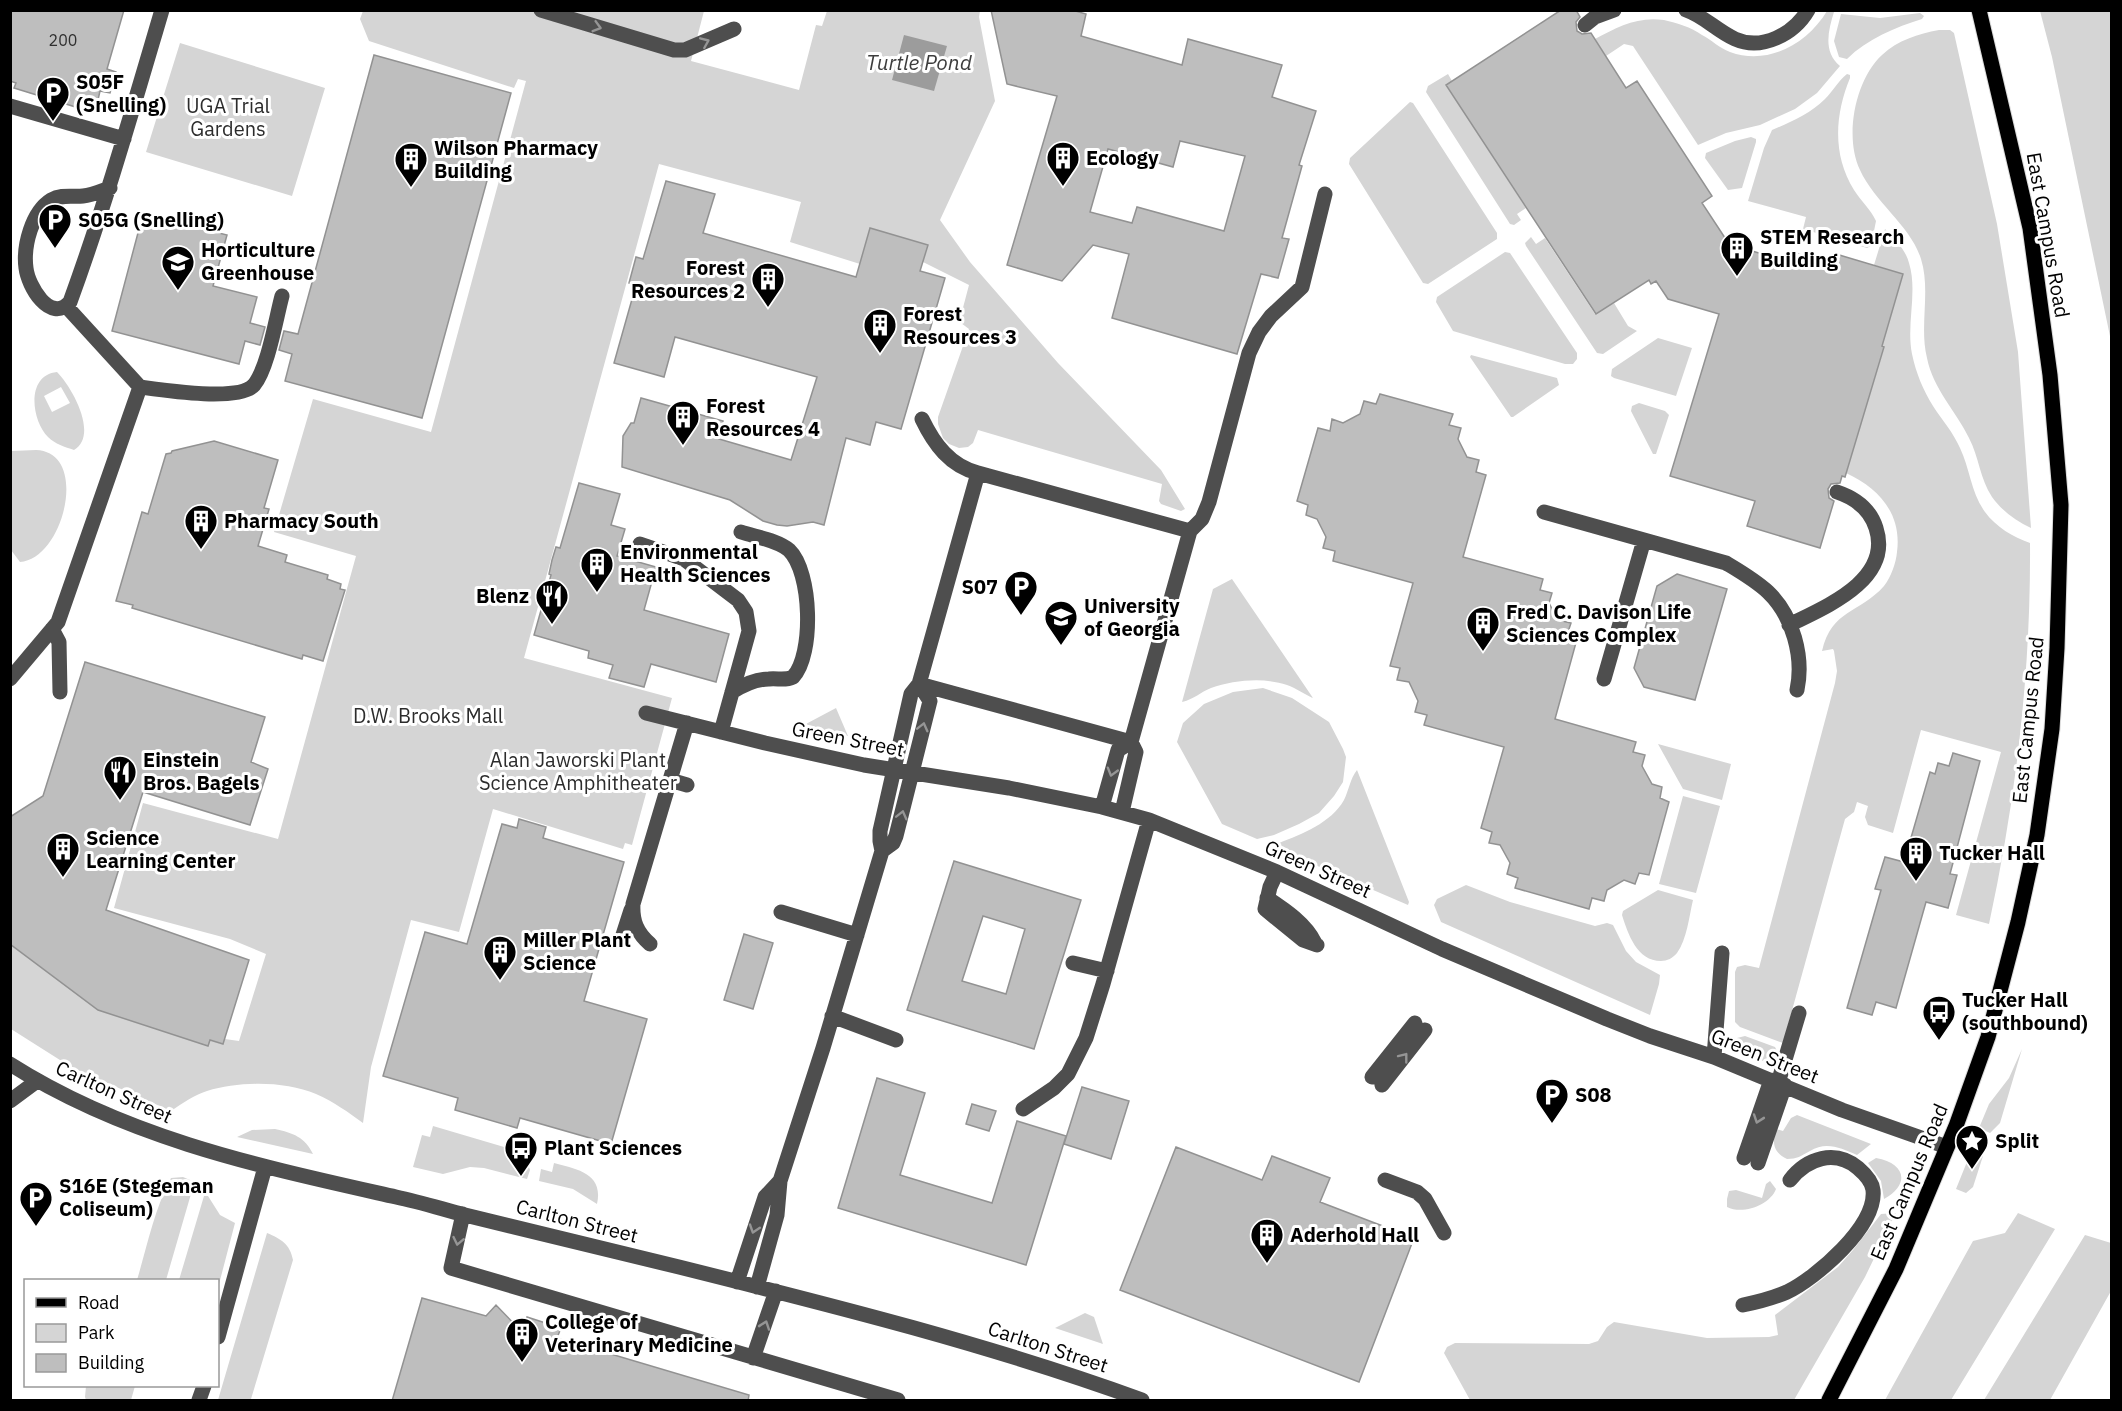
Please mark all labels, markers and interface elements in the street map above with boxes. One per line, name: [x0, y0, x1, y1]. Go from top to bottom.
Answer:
one-way arrow: [591, 20, 602, 32]
house number: 200: [49, 30, 77, 50]
one-way arrow: [698, 37, 709, 49]
water label: Turtle Pond: [866, 48, 973, 76]
place label: S05F (Snelling): [76, 68, 167, 118]
parking icon: S05F (Snelling): [35, 75, 71, 122]
park label: UGA Trial Gardens: [186, 92, 270, 142]
place label: Wilson Pharmacy Building: [434, 134, 598, 184]
building icon: Ecology: [1045, 140, 1081, 187]
building icon: Wilson Pharmacy Building: [393, 141, 429, 188]
place label: Ecology: [1086, 144, 1159, 171]
street label: East Campus Road: [2021, 150, 2076, 320]
parking icon: S05G (Snelling): [37, 202, 73, 249]
place label: S05G (Snelling): [78, 206, 224, 233]
place label: STEM Research Building: [1760, 223, 1904, 273]
building icon: STEM Research Building: [1719, 230, 1755, 277]
place label: Horticulture Greenhouse: [201, 236, 315, 286]
school or university icon: Horticulture Greenhouse: [160, 244, 196, 291]
place label: Forest Resources 2: [631, 254, 745, 304]
building icon: Forest Resources 2: [750, 261, 786, 308]
place label: Forest Resources 3: [903, 300, 1017, 350]
building icon: Forest Resources 3: [862, 307, 898, 354]
place label: Forest Resources 4: [706, 392, 820, 442]
building icon: Forest Resources 4: [665, 399, 701, 446]
building icon: Pharmacy South: [183, 503, 219, 550]
place label: Pharmacy South: [224, 507, 379, 534]
place label: Environmental Health Sciences: [620, 538, 771, 588]
building icon: Environmental Health Sciences: [579, 546, 615, 593]
parking icon: S07: [1003, 569, 1039, 616]
place label: S07: [962, 573, 998, 600]
restaurant icon: Blenz: [534, 578, 570, 625]
place label: Blenz: [476, 582, 529, 609]
place label: University of Georgia: [1084, 592, 1180, 642]
place label: Fred C. Davison Life Sciences Complex: [1506, 598, 1691, 648]
school or university icon: University of Georgia: [1043, 599, 1079, 646]
building icon: Fred C. Davison Life Sciences Complex: [1465, 605, 1501, 652]
street label: East Campus Road: [2005, 635, 2050, 805]
park label: D.W. Brooks Mall: [353, 702, 503, 729]
street label: Green Street: [790, 714, 907, 763]
one-way arrow: [915, 722, 928, 732]
place label: Einstein Bros. Bagels: [143, 746, 259, 796]
park label: Alan Jaworski Plant Science Amphitheater: [479, 746, 677, 796]
restaurant icon: Einstein Bros. Bagels: [102, 754, 138, 801]
one-way arrow: [1107, 766, 1119, 777]
one-way arrow: [894, 810, 907, 820]
place label: Science Learning Center: [86, 824, 236, 874]
building icon: Science Learning Center: [45, 831, 81, 878]
street label: Green Street: [1261, 833, 1376, 904]
building icon: Tucker Hall: [1898, 835, 1934, 882]
place label: Tucker Hall: [1939, 839, 2045, 866]
place label: Miller Plant Science: [523, 926, 631, 976]
building icon: Miller Plant Science: [482, 934, 518, 981]
place label: Tucker Hall (southbound): [1962, 986, 2088, 1036]
bus stop icon: Tucker Hall (southbound): [1921, 994, 1957, 1041]
street label: Green Street: [1707, 1022, 1823, 1089]
one-way arrow: [1396, 1053, 1407, 1064]
street label: Carlton Street: [52, 1054, 177, 1129]
parking icon: S08: [1534, 1077, 1570, 1124]
place label: S08: [1575, 1081, 1611, 1108]
street label: East Campus Road: [1863, 1099, 1954, 1264]
one-way arrow: [1752, 1113, 1765, 1124]
place icon: Split: [1954, 1123, 1990, 1170]
place label: Split: [1995, 1127, 2039, 1154]
bus stop icon: Plant Sciences: [503, 1130, 539, 1177]
place label: Plant Sciences: [544, 1134, 682, 1161]
place label: S16E (Stegeman Coliseum): [59, 1172, 214, 1222]
parking icon: S16E (Stegeman Coliseum): [18, 1180, 54, 1227]
street label: Carlton Street: [513, 1192, 641, 1249]
building icon: Aderhold Hall: [1249, 1217, 1285, 1264]
place label: Aderhold Hall: [1290, 1221, 1419, 1248]
one-way arrow: [749, 1223, 761, 1234]
one-way arrow: [452, 1236, 465, 1246]
legend: [24, 1279, 219, 1387]
text: Road: [78, 1291, 119, 1314]
place label: College of Veterinary Medicine: [545, 1308, 733, 1358]
street label: Carlton Street: [985, 1314, 1112, 1379]
building icon: College of Veterinary Medicine: [504, 1316, 540, 1363]
one-way arrow: [757, 1320, 770, 1330]
text: Park: [78, 1321, 115, 1344]
text: Building: [78, 1351, 145, 1374]

